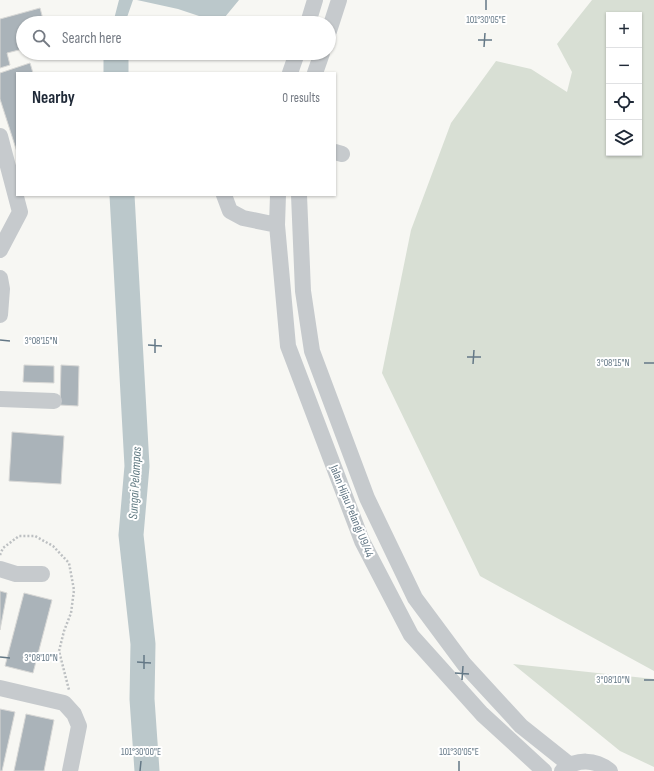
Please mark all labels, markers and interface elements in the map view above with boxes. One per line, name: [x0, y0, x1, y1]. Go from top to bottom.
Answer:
map controls: [606, 12, 642, 156]
button: +: [606, 12, 642, 48]
text: 101°30'05"E: [466, 14, 506, 26]
search box: [16, 16, 336, 60]
icon: search: [30, 27, 52, 49]
text: Search here: [62, 29, 122, 48]
button: −: [606, 48, 642, 84]
button: locate: [606, 84, 642, 120]
text: Nearby: [32, 88, 75, 108]
text: 0 results: [282, 90, 320, 106]
button: layers: [606, 120, 642, 156]
text: 3°08'15"N: [24, 335, 58, 347]
text: 3°08'15"N: [596, 357, 630, 369]
water label: Sungai Pelampas: [125, 446, 145, 520]
street label: Jalan Hijau Pelangi U9/44: [326, 462, 377, 560]
text: 3°08'10"N: [24, 652, 58, 664]
text: 3°08'10"N: [596, 674, 630, 686]
text: 101°30'00"E: [121, 746, 161, 758]
text: 101°30'05"E: [439, 746, 479, 758]

